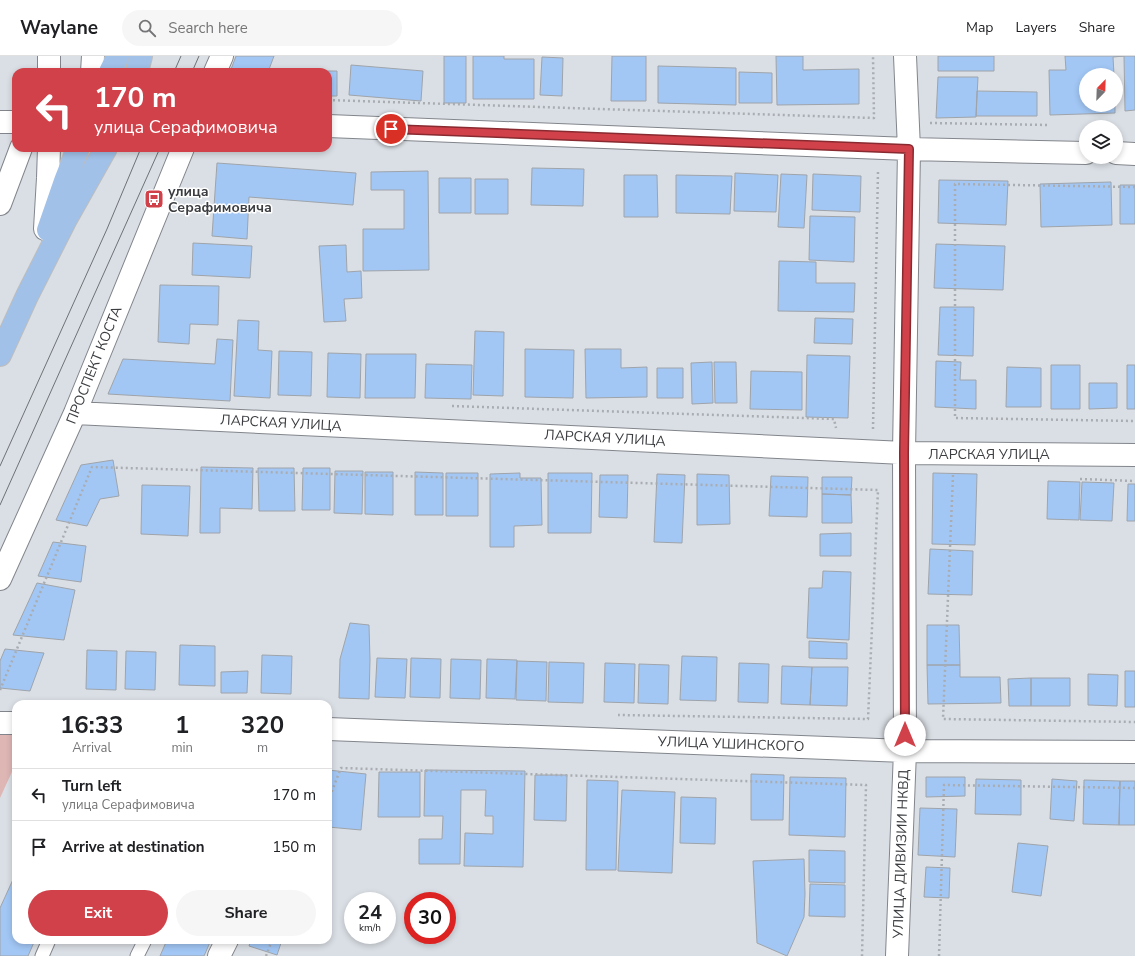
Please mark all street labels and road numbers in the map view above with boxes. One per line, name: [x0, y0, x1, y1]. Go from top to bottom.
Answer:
street label: ПРОСПЕКТ КОСТА: [62, 303, 126, 427]
street label: ЛАРСКАЯ УЛИЦА: [220, 410, 342, 436]
street label: ЛАРСКАЯ УЛИЦА: [544, 425, 666, 451]
street label: ЛАРСКАЯ УЛИЦА: [928, 445, 1050, 464]
street label: УЛИЦА УШИНСКОГО: [656, 732, 805, 756]
street label: УЛИЦА ДИВИЗИИ НКВД: [889, 769, 913, 940]

